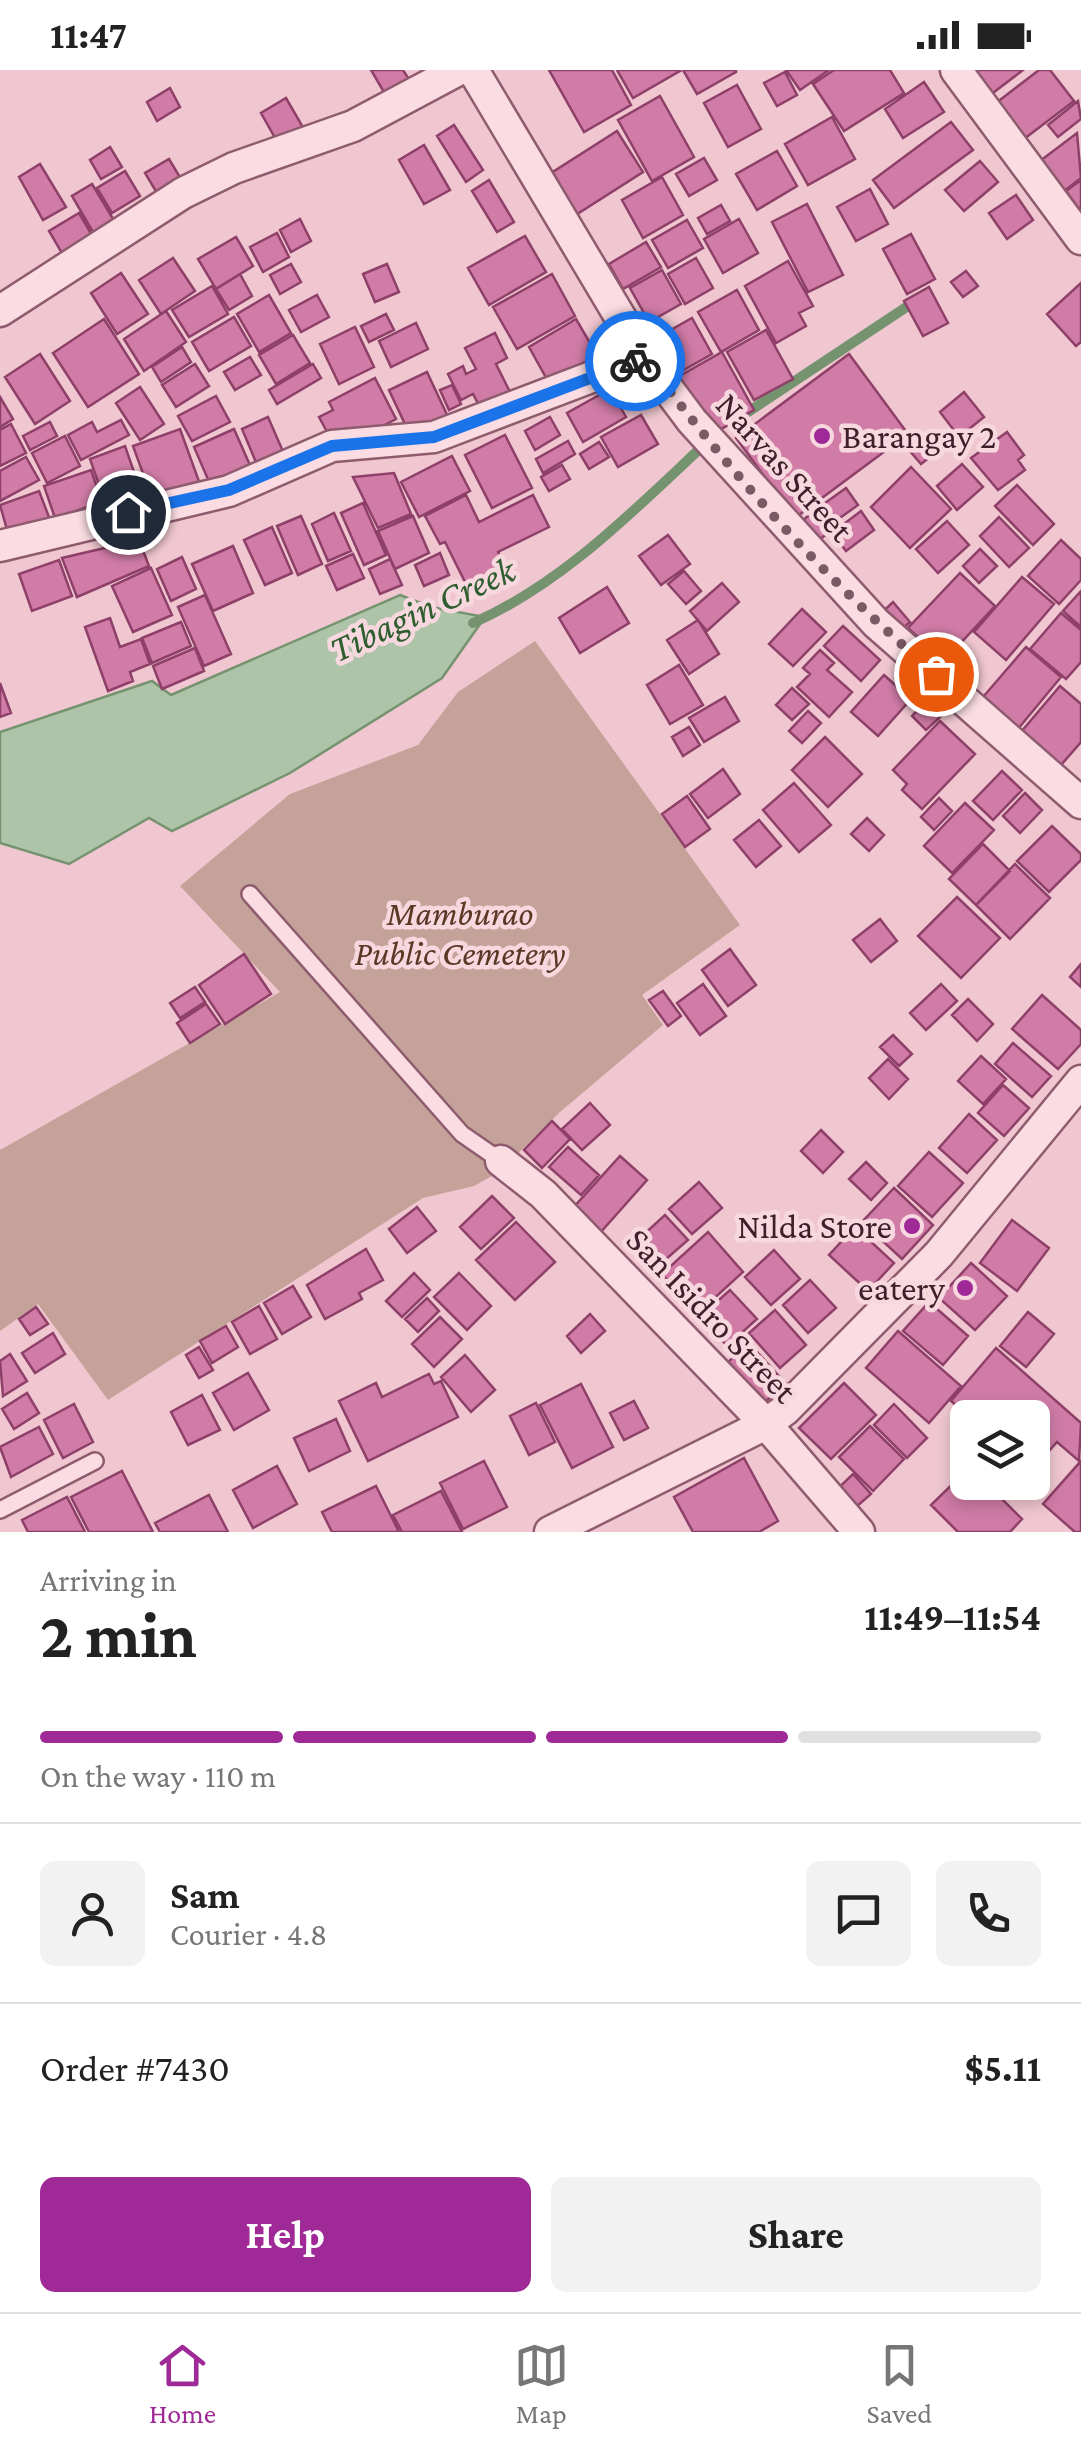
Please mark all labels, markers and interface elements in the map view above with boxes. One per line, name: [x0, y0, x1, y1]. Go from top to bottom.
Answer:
text: 11:47: [50, 14, 127, 56]
courier: [585, 311, 685, 411]
icon: bike: [608, 334, 663, 389]
street label: Narvas Street: [708, 385, 862, 550]
place label: Barangay 2: [842, 417, 996, 456]
marker: Barangay 2: [811, 425, 833, 447]
pin: [86, 470, 171, 555]
icon: home: [101, 485, 156, 540]
water label: Tibagin Creek: [323, 547, 523, 670]
pin: [894, 632, 979, 717]
icon: bag: [909, 647, 964, 702]
park label: Mamburao Public Cemetery: [354, 894, 566, 973]
place label: Nilda Store: [737, 1207, 892, 1246]
marker: Nilda Store: [901, 1215, 923, 1237]
street label: San Isidro Street: [619, 1220, 805, 1411]
place label: eatery: [858, 1269, 946, 1308]
marker: eatery: [954, 1277, 976, 1299]
map controls: [950, 1400, 1050, 1500]
button: layers: [950, 1400, 1050, 1500]
text: Arriving in: [40, 1562, 177, 1598]
text: 11:49–11:54: [864, 1596, 1041, 1638]
text: 2 min: [40, 1599, 197, 1671]
text: On the way · 110 m: [40, 1758, 276, 1794]
button: person: [40, 1861, 145, 1966]
button: chat: [806, 1861, 911, 1966]
button: phone: [936, 1861, 1041, 1966]
text: Sam: [170, 1874, 240, 1916]
text: Courier · 4.8: [170, 1916, 327, 1952]
text: Order #7430: [40, 2047, 230, 2089]
text: $5.11: [965, 2047, 1041, 2089]
button: Help: [40, 2177, 531, 2292]
button: Share: [551, 2177, 1041, 2292]
tab: Home: [149, 2338, 216, 2429]
tab: Map: [514, 2338, 569, 2429]
tab: Saved: [866, 2338, 932, 2429]

